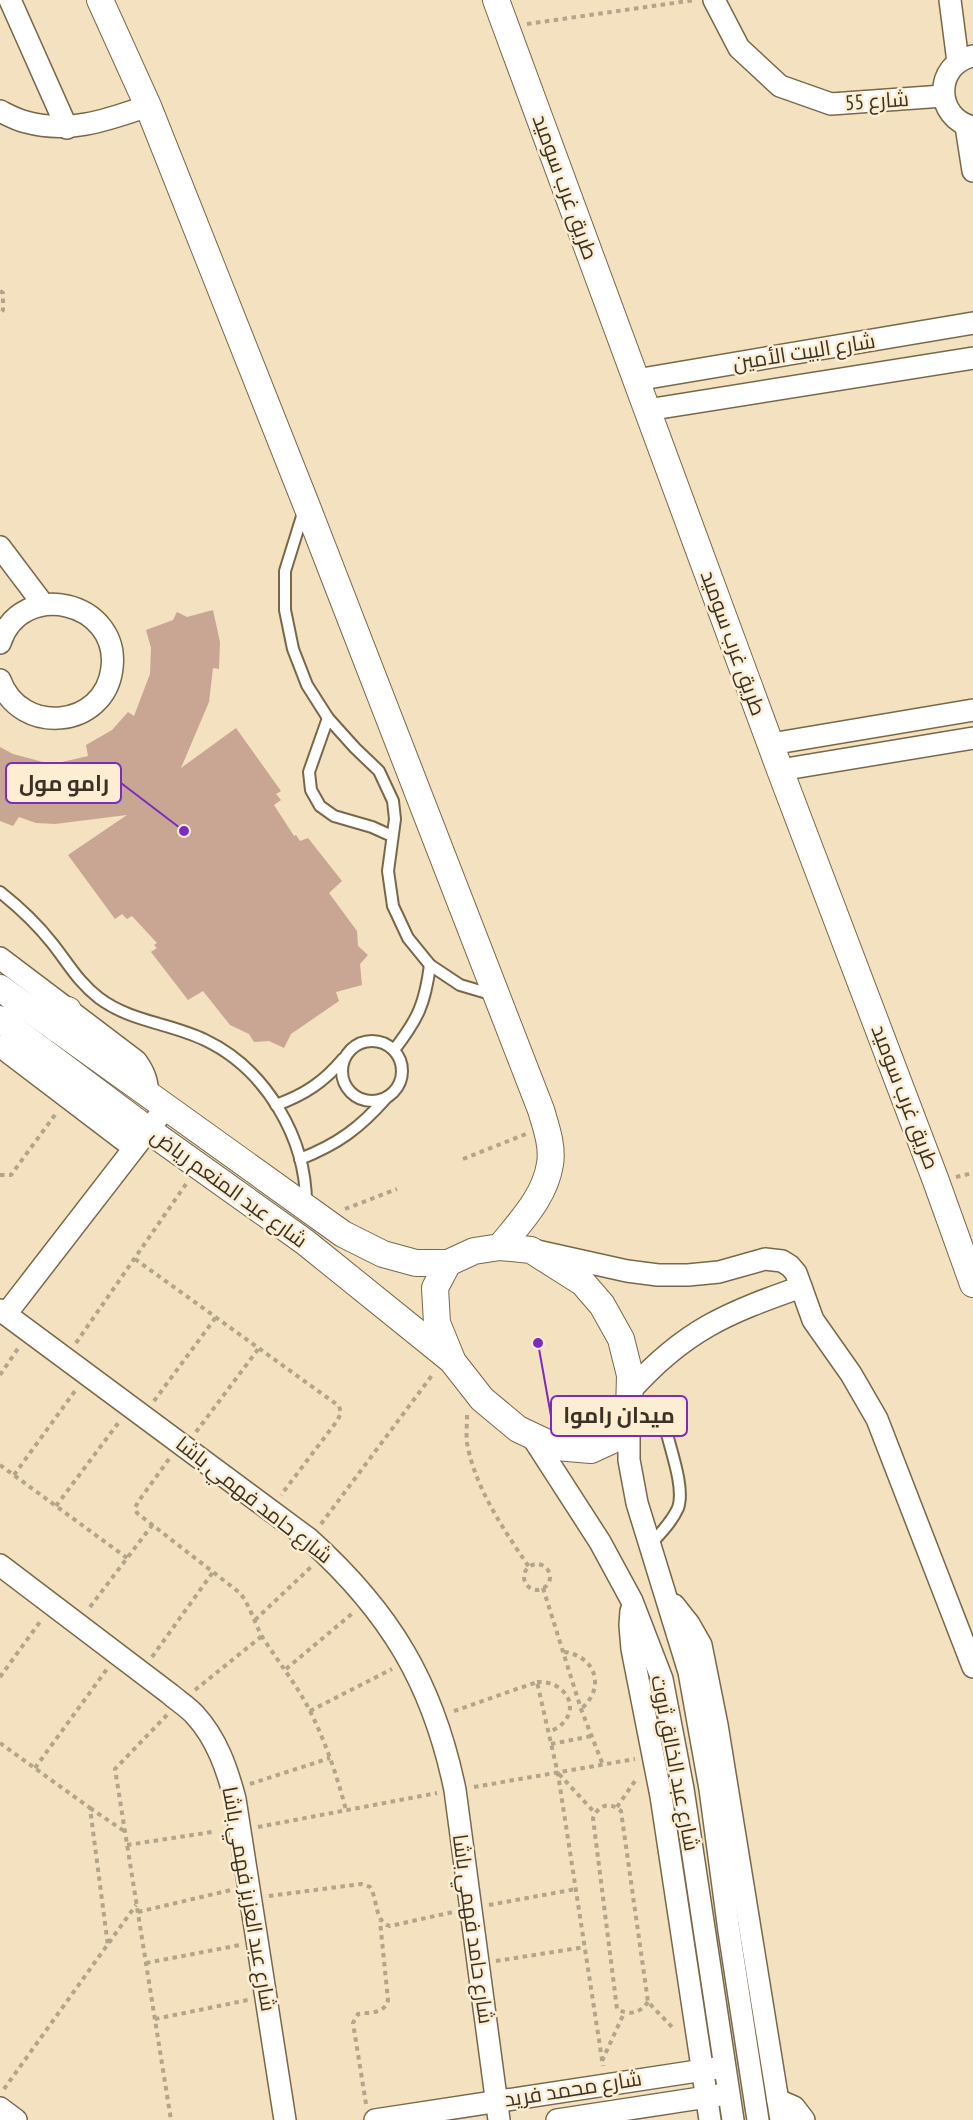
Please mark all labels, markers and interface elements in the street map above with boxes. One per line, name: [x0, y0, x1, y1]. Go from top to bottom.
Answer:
street label: شارع 55: [844, 85, 910, 117]
street label: طريق غرب سوميد: [527, 111, 604, 263]
street label: شارع البيت الأمين: [731, 327, 877, 377]
street label: طريق غرب سوميد: [695, 567, 772, 719]
callout: رامو مول: [6, 763, 121, 803]
text: رامو مول: [19, 769, 109, 797]
street label: طريق غرب سوميد: [866, 1021, 945, 1173]
street label: شارع عبد المنعم رياض: [145, 1122, 313, 1254]
callout: ميدان راموا: [551, 1396, 687, 1436]
text: ميدان راموا: [563, 1401, 675, 1429]
street label: شارع حامد فهمي باشا: [169, 1430, 338, 1572]
street label: شارع عبد الخالق ثروت: [644, 1673, 706, 1853]
street label: شارع عبد العزيز فهمي باشا: [213, 1784, 283, 2014]
street label: شارع حامد فهمي باشا: [444, 1832, 500, 2026]
street label: شارع محمد فريد: [502, 2064, 644, 2114]

